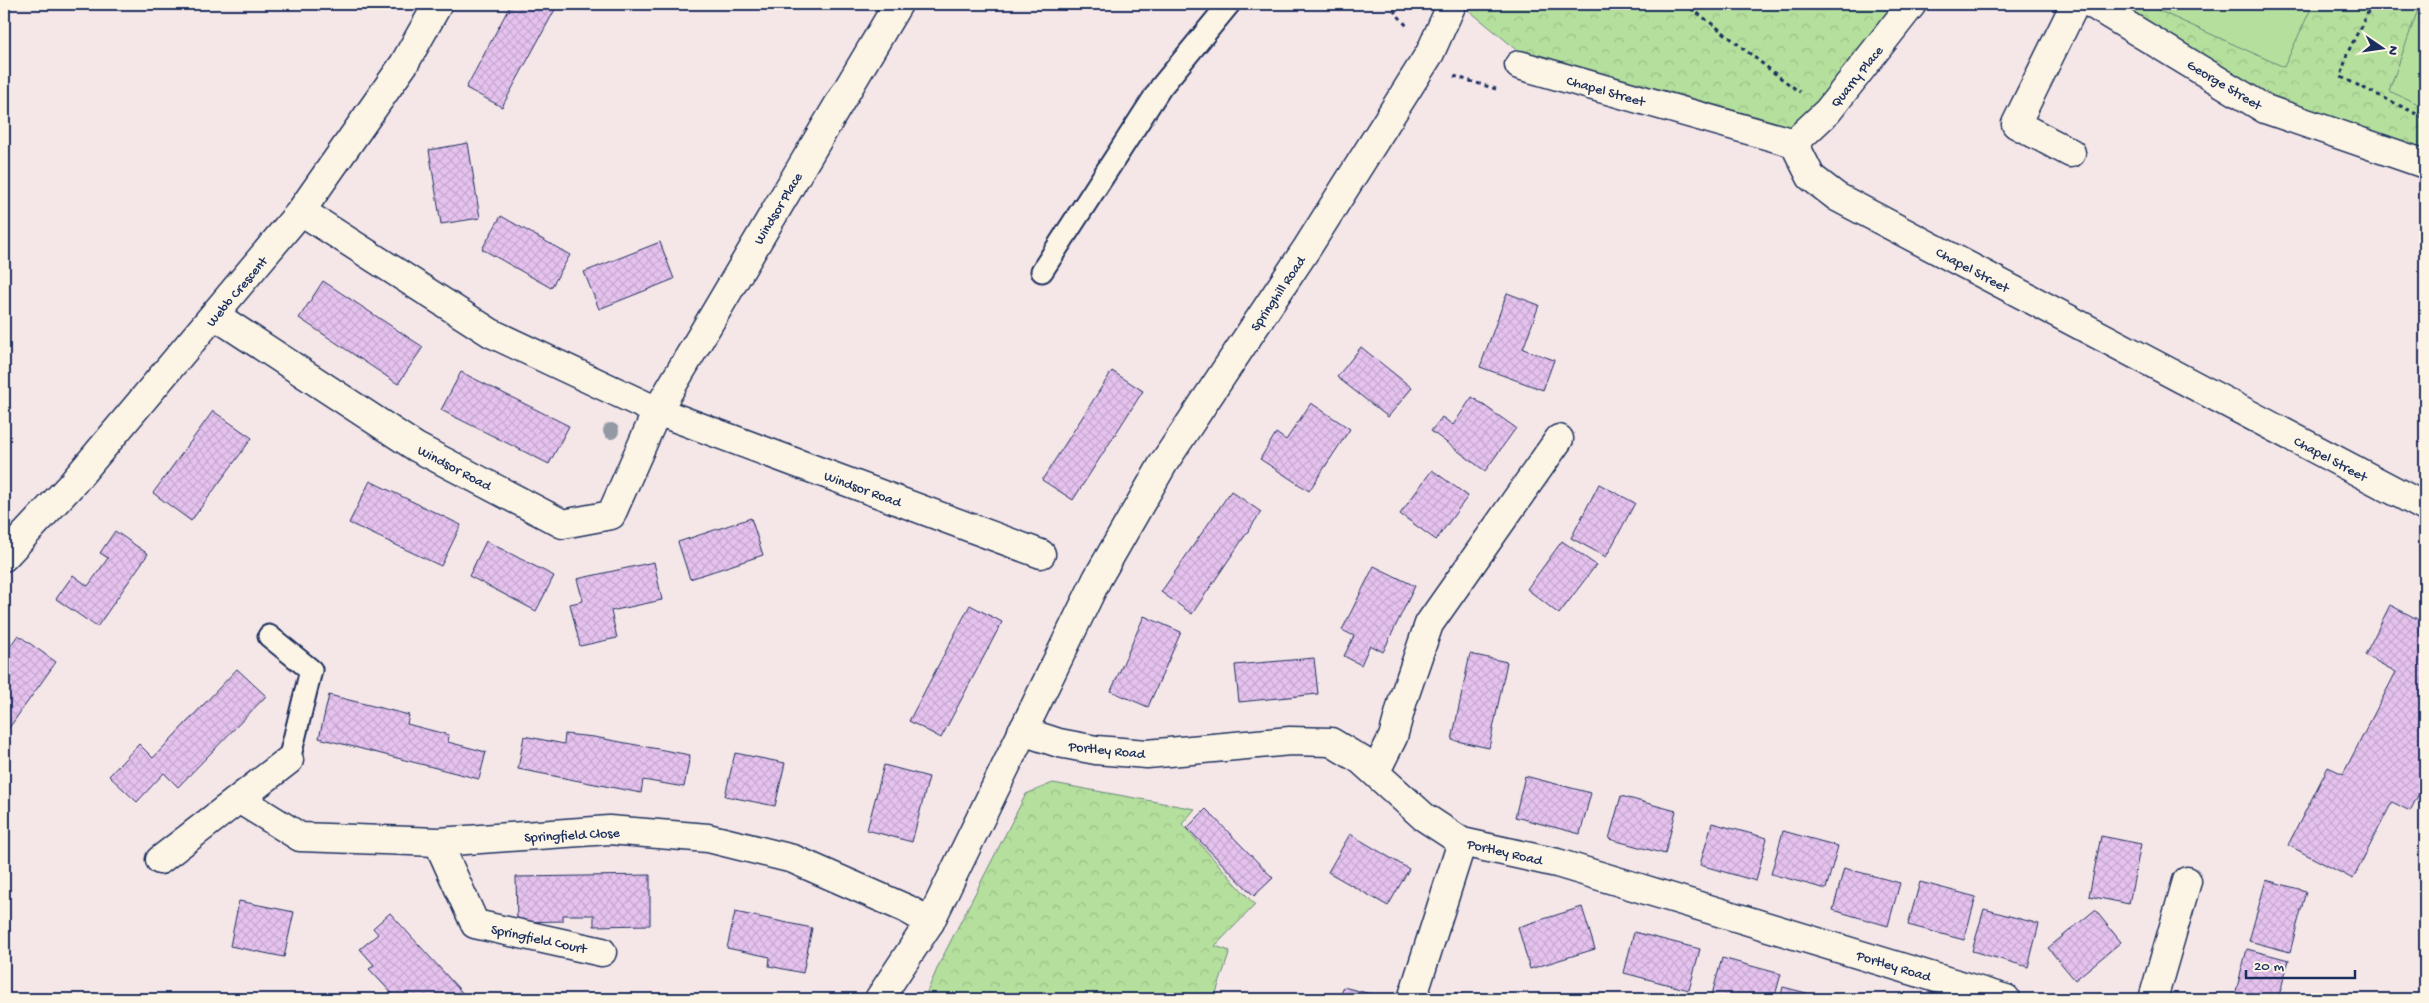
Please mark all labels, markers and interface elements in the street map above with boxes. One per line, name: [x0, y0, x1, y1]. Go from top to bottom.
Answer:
north arrow: [2356, 22, 2406, 72]
street label: Quarry Place: [1828, 43, 1888, 112]
text: N: [2383, 44, 2402, 57]
street label: George Street: [2183, 57, 2265, 116]
street label: Chapel Street: [1564, 73, 1648, 112]
street label: Windsor Place: [751, 170, 808, 248]
street label: Chapel Street: [1932, 245, 2013, 298]
street label: Springhill Road: [1248, 252, 1311, 335]
street label: Webb Crescent: [204, 253, 273, 331]
street label: Chapel Street: [2290, 434, 2371, 487]
street label: Windsor Road: [414, 443, 495, 497]
street label: Windsor Road: [821, 468, 905, 513]
street label: Portley Road: [1067, 739, 1148, 764]
street label: Springfield Close: [524, 825, 621, 847]
street label: Portley Road: [1464, 836, 1545, 871]
street label: Springfield Court: [489, 922, 589, 959]
street label: Portley Road: [1853, 948, 1934, 987]
scale bar: [2246, 948, 2355, 980]
text: 20 m: [2254, 958, 2284, 976]

